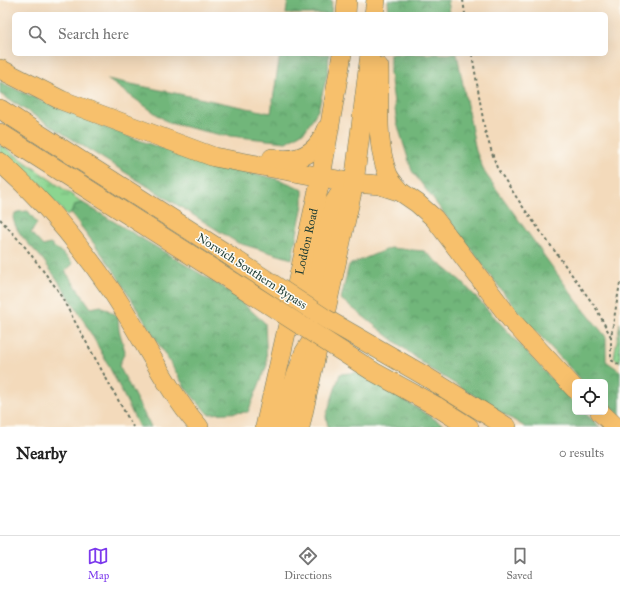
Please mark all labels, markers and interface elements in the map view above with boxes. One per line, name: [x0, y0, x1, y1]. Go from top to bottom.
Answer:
search box: [12, 12, 608, 56]
icon: search: [26, 23, 48, 45]
text: Search here: [58, 25, 129, 43]
street label: Loddon Road: [292, 207, 321, 276]
street label: Norwich Southern Bypass: [194, 230, 310, 312]
map controls: [572, 379, 608, 415]
button: locate: [572, 379, 608, 415]
text: Nearby: [16, 443, 67, 464]
text: 0 results: [559, 445, 604, 461]
tab: Map: [87, 545, 109, 582]
tab: Directions: [284, 545, 332, 582]
tab: Saved: [506, 545, 533, 582]

